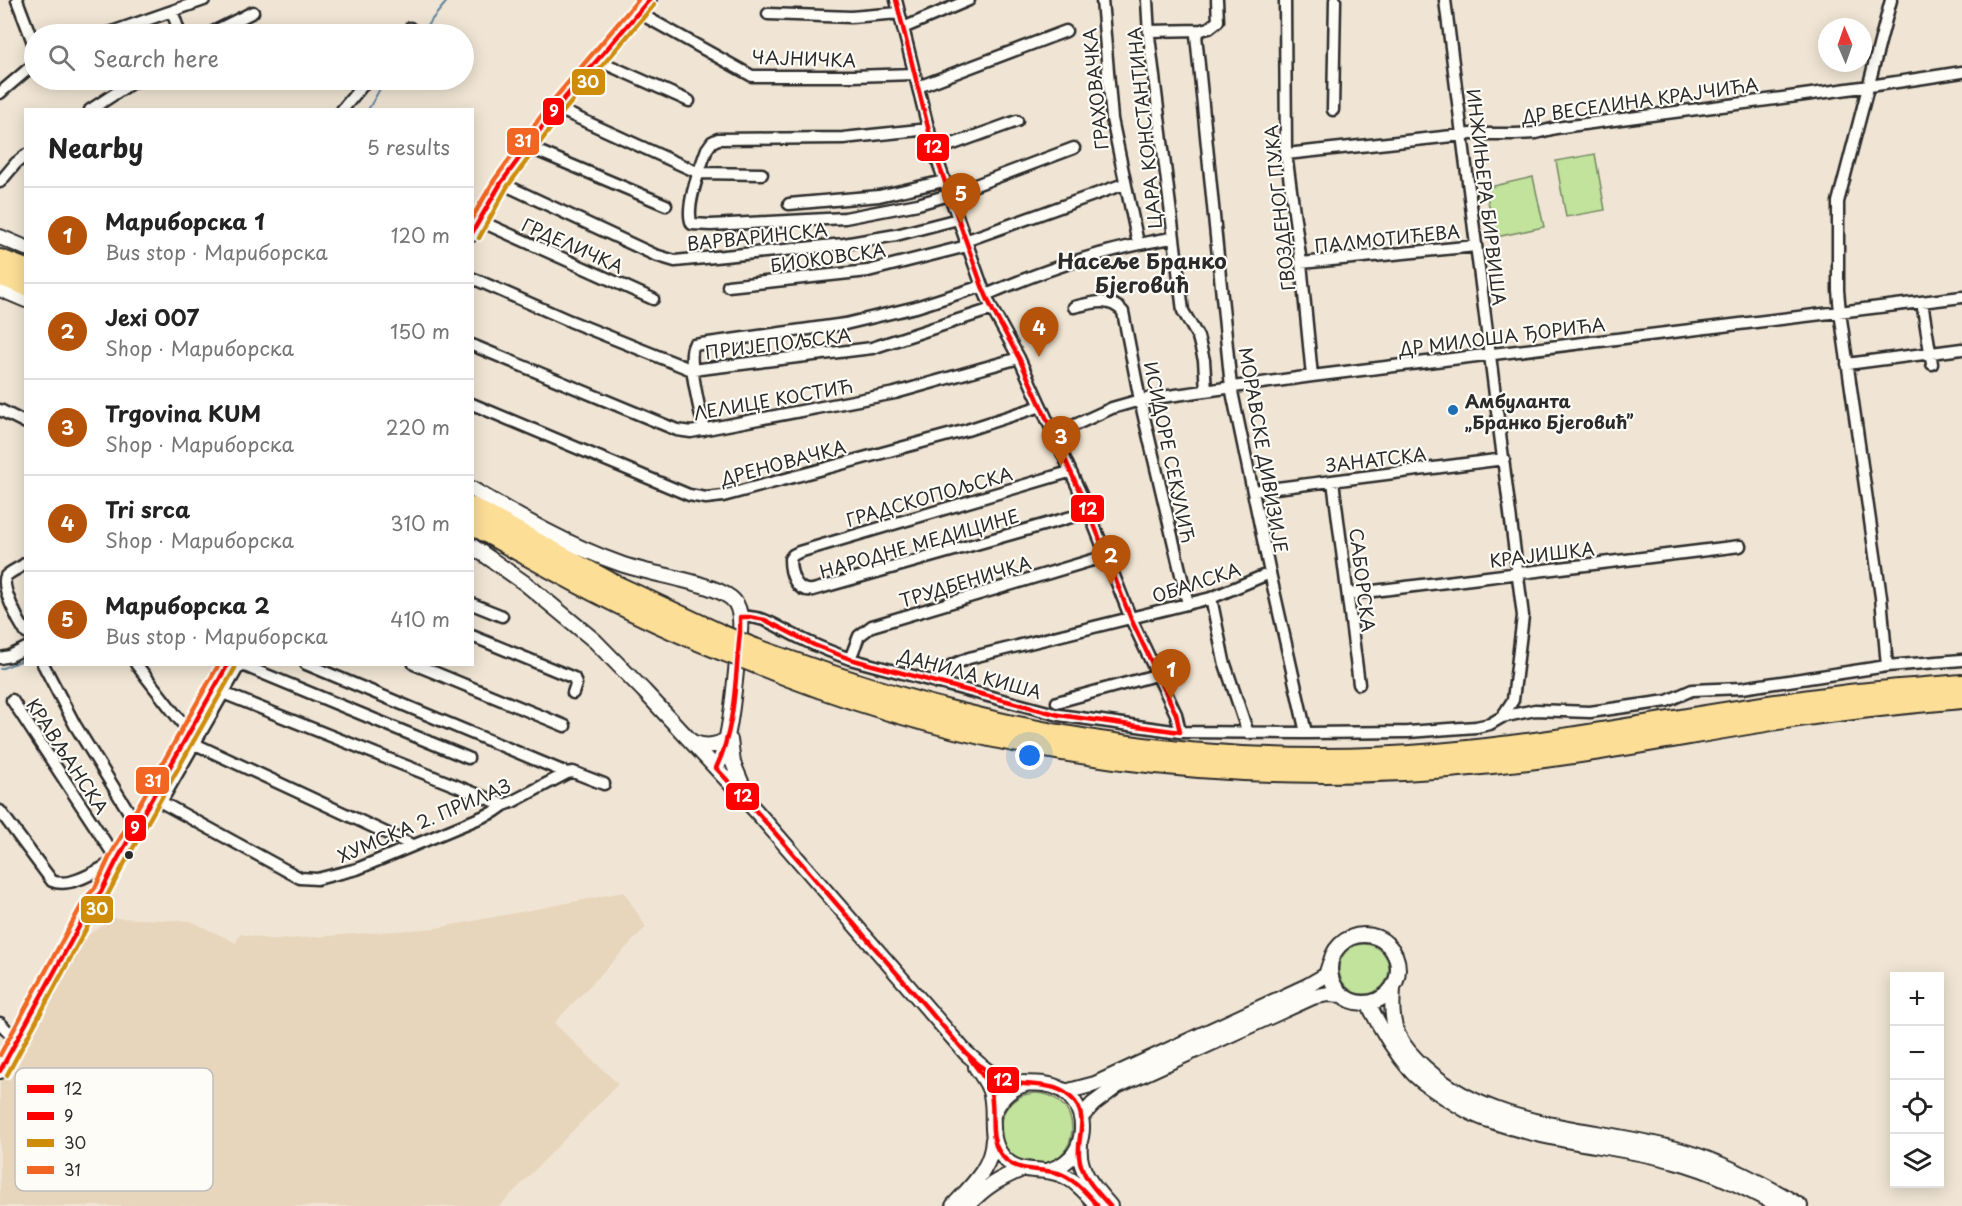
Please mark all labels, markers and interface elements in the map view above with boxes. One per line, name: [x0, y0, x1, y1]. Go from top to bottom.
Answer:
north arrow: [1818, 18, 1872, 72]
search box: [24, 24, 474, 90]
street label: ЦАРА КОНСТАНТИНА: [1120, 26, 1168, 230]
street label: ГРАХОВАЧКА: [1075, 27, 1115, 151]
icon: search: [45, 41, 78, 74]
text: Search here: [93, 41, 219, 74]
street label: ЧАЈНИЧКА: [751, 43, 857, 73]
line badge: 30: [571, 68, 606, 96]
text: 30: [577, 69, 599, 93]
street label: ДР ВЕСЕЛИНА КРАЈЧИЋА: [1519, 70, 1760, 130]
street label: ИНЖИЊЕРА БИРВИША: [1460, 87, 1514, 307]
line badge: 9: [542, 97, 565, 126]
text: 9: [549, 98, 559, 122]
street label: ГВОЗДЕНОГ ПУКА: [1257, 124, 1301, 292]
line badge: 31: [506, 127, 540, 156]
text: Nearby: [48, 128, 143, 167]
text: 31: [514, 128, 532, 152]
text: 5 results: [367, 132, 450, 162]
line badge: 12: [916, 133, 950, 162]
text: 12: [924, 134, 942, 158]
pin: 5: [942, 174, 980, 223]
text: Мариборска 1: [105, 204, 265, 237]
street label: ГРДЕЛИЧКА: [518, 211, 628, 279]
street label: ВАРВАРИНСКА: [685, 215, 829, 257]
street label: ПАЛМОТИЋЕВА: [1313, 217, 1461, 259]
text: 1: [63, 220, 72, 250]
text: 120 m: [391, 220, 450, 250]
street label: БИОКОВСКА: [768, 235, 888, 278]
text: Bus stop · Мариборска: [105, 237, 328, 267]
district label: Насеље Бранко Бјеговић: [1057, 244, 1227, 300]
text: Jexi 007: [105, 300, 199, 333]
pin: 4: [1020, 308, 1058, 357]
street label: ДР МИЛОША ЂОРИЋА: [1396, 310, 1607, 362]
text: 2: [60, 316, 75, 346]
text: 150 m: [390, 316, 450, 346]
street label: ПРИЈЕПОЉСКА: [704, 321, 853, 365]
text: Shop · Мариборска: [105, 333, 294, 363]
street label: МОРАВСКЕ ДИВИЗИЈЕ: [1233, 345, 1295, 555]
street label: ИСИДОРЕ СЕКУЛИЋ: [1138, 359, 1202, 545]
street label: ЛЕЛИЦЕ КОСТИЋ: [691, 372, 855, 426]
place label: Амбуланта „Бранко Бјеговић”: [1465, 387, 1633, 435]
text: Trgovina KUM: [105, 396, 261, 429]
marker: Амбуланта „Бранко Бјеговић”: [1446, 403, 1460, 417]
text: 3: [61, 412, 74, 442]
text: 220 m: [386, 412, 450, 442]
pin: 3: [1042, 416, 1080, 466]
text: Shop · Мариборска: [105, 429, 294, 459]
street label: ДРЕНОВАЧКА: [716, 432, 849, 492]
street label: ЗАНАТСКА: [1324, 439, 1428, 479]
street label: ГРАДСКОПОЉСКА: [843, 459, 1016, 533]
text: Tri srca: [105, 492, 190, 525]
line badge: 12: [1070, 494, 1105, 523]
text: 12: [1079, 496, 1097, 520]
street label: НАРОДНЕ МЕДИЦИНЕ: [816, 502, 1022, 584]
text: 4: [61, 508, 74, 538]
text: 310 m: [390, 508, 450, 538]
text: Shop · Мариборска: [105, 525, 294, 555]
street label: САБОРСКА: [1343, 527, 1383, 634]
street label: КРАЈИШКА: [1488, 534, 1596, 574]
pin: 2: [1092, 536, 1130, 585]
street label: ТРУДБЕНИЧКА: [896, 548, 1034, 614]
street label: ОБАЛСКА: [1148, 555, 1244, 609]
text: Мариборска 2: [105, 588, 270, 621]
text: 5: [61, 604, 74, 634]
text: 410 m: [390, 604, 450, 634]
text: Bus stop · Мариборска: [105, 621, 328, 651]
street label: ДАНИЛА КИША: [894, 641, 1045, 705]
pin: 1: [1152, 650, 1190, 699]
street label: КРАВЉАНСКА: [20, 693, 116, 819]
your location: [1015, 741, 1044, 770]
line badge: 31: [135, 766, 170, 795]
text: 31: [144, 768, 162, 792]
street label: ХУМСКА 2. ПРИЛАЗ: [333, 771, 515, 869]
line badge: 12: [725, 782, 760, 811]
text: 12: [734, 783, 752, 807]
line badge: 9: [124, 814, 147, 842]
text: 9: [130, 815, 140, 839]
unlabelled marker: [123, 849, 135, 861]
line badge: 30: [80, 895, 114, 924]
text: 30: [86, 896, 108, 920]
map controls: [1890, 972, 1944, 1188]
button: +: [1890, 972, 1944, 1026]
button: −: [1890, 1026, 1944, 1080]
line badge: 12: [986, 1066, 1020, 1094]
text: 12: [994, 1067, 1012, 1091]
legend: [15, 1068, 213, 1191]
text: 12: [64, 1076, 83, 1100]
button: locate: [1890, 1080, 1944, 1134]
text: 9: [64, 1103, 73, 1127]
text: 30: [64, 1130, 86, 1154]
button: layers: [1890, 1134, 1944, 1188]
text: 31: [64, 1157, 81, 1181]

